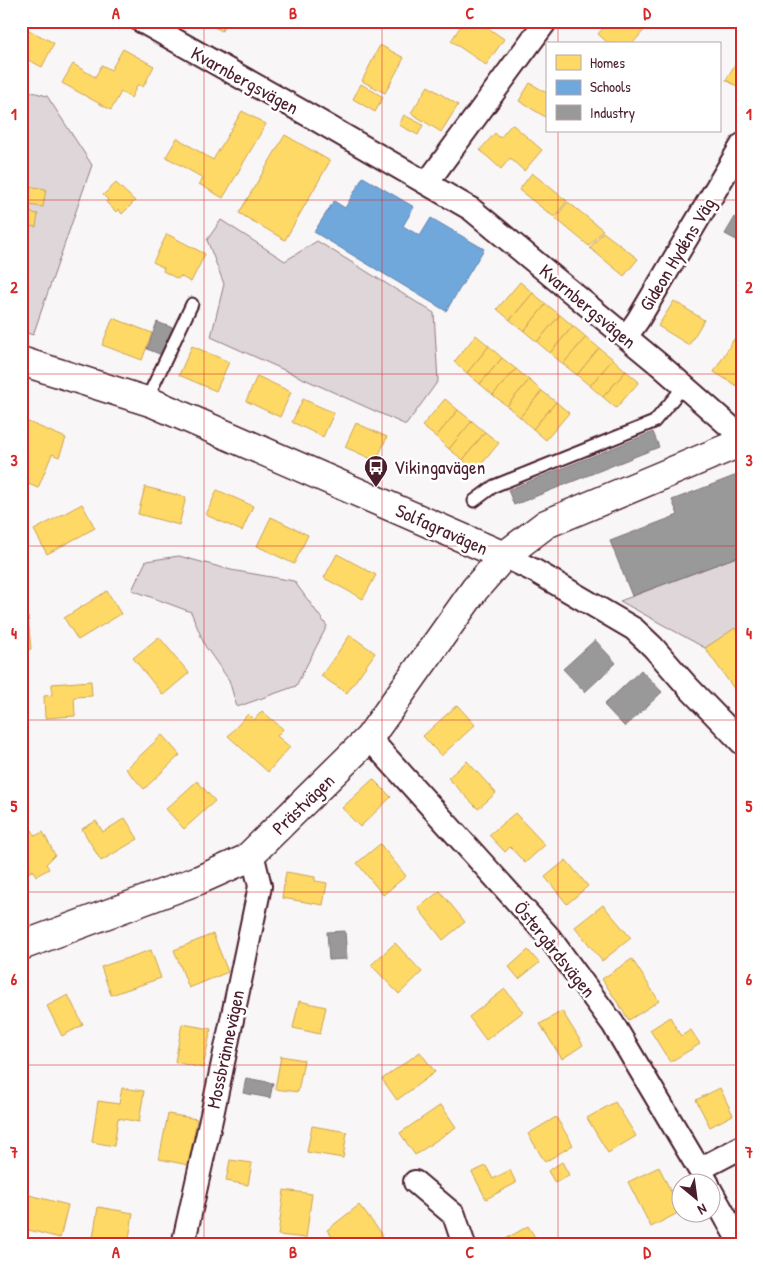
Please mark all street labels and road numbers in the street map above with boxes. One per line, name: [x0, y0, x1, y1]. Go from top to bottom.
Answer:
street label: Kvarnbergsvägen: [187, 40, 303, 120]
street label: Gideon Hydéns Väg: [633, 193, 721, 315]
street label: Kvarnbergsvägen: [534, 258, 642, 354]
street label: Solfagravägen: [392, 497, 492, 561]
street label: Prästvägen: [266, 768, 340, 840]
street label: Östergårdsvägen: [508, 895, 602, 1003]
street label: Mossbrännevägen: [200, 987, 250, 1111]

